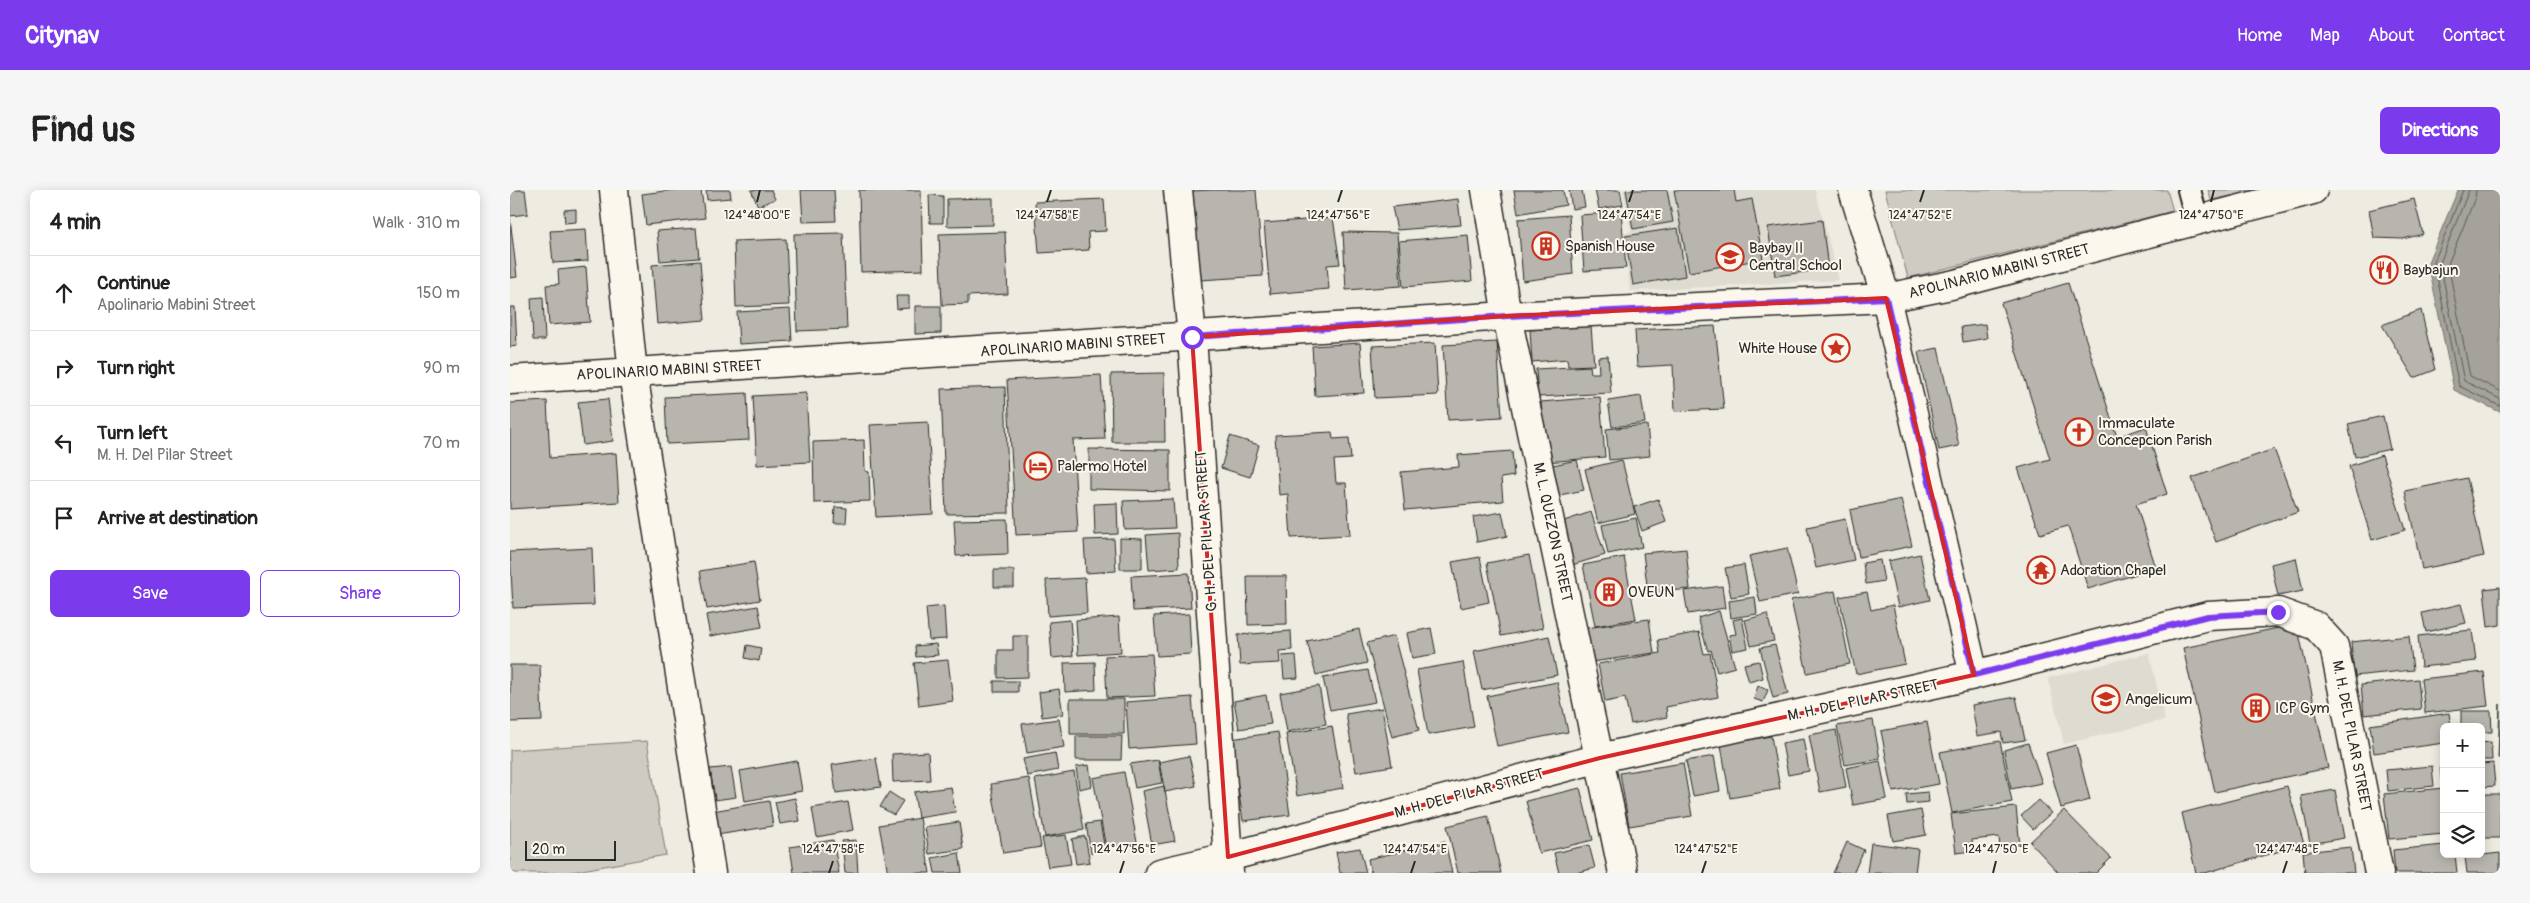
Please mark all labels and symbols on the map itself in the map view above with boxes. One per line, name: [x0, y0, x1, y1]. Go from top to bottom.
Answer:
text: 124°48'00"E: [724, 208, 790, 223]
text: 124°47'58"E: [1016, 208, 1078, 223]
text: 124°47'56"E: [1306, 208, 1370, 223]
text: 124°47'54"E: [1597, 208, 1661, 223]
text: 124°47'52"E: [1888, 208, 1952, 223]
text: 124°47'50"E: [2178, 208, 2244, 223]
building icon: Spanish House: [1531, 231, 1561, 261]
place label: Spanish House: [1565, 237, 1655, 256]
place label: Baybay II Central School: [1749, 239, 1842, 275]
street label: APOLINARIO MABINI STREET: [1907, 240, 2092, 303]
school or university icon: Baybay II Central School: [1715, 242, 1745, 272]
restaurant icon: Baybajun: [2369, 255, 2399, 285]
place label: Baybajun: [2403, 261, 2458, 280]
route start: [1181, 326, 1204, 349]
street label: APOLINARIO MABINI STREET: [980, 330, 1166, 361]
place icon: White House: [1821, 333, 1851, 363]
place label: White House: [1738, 339, 1818, 358]
street label: APOLINARIO MABINI STREET: [576, 356, 762, 385]
place label: Immaculate Concepcion Parish: [2098, 414, 2212, 450]
church icon: Immaculate Concepcion Parish: [2064, 417, 2094, 447]
street label: G. H. DEL PILLAR STREET: [1191, 450, 1222, 612]
hotel icon: Palermo Hotel: [1023, 451, 1053, 481]
place label: Palermo Hotel: [1057, 457, 1147, 476]
street label: M. L. QUEZON STREET: [1528, 461, 1577, 603]
temple icon: Adoration Chapel: [2026, 555, 2056, 585]
place label: Adoration Chapel: [2060, 561, 2166, 580]
building icon: OVEUN: [1594, 577, 1624, 607]
place label: OVEUN: [1628, 583, 1674, 602]
route end: [2267, 601, 2290, 624]
street label: M. H. DEL PILAR STREET: [2328, 659, 2376, 813]
street label: M. H. DEL PILAR STREET: [1786, 675, 1940, 726]
school or university icon: Angelicum: [2091, 684, 2121, 714]
place label: Angelicum: [2125, 690, 2192, 709]
building icon: ICP Gym: [2241, 693, 2271, 723]
place label: ICP Gym: [2275, 699, 2330, 718]
street label: M. H. DEL PILAR STREET: [1392, 764, 1546, 823]
scale bar: [525, 838, 616, 861]
text: 124°47'58"E: [802, 842, 864, 857]
text: 124°47'56"E: [1092, 842, 1156, 857]
text: 124°47'54"E: [1383, 842, 1447, 857]
text: 124°47'52"E: [1674, 842, 1738, 857]
text: 124°47'50"E: [1963, 842, 2029, 857]
text: 124°47'48"E: [2255, 842, 2319, 857]

